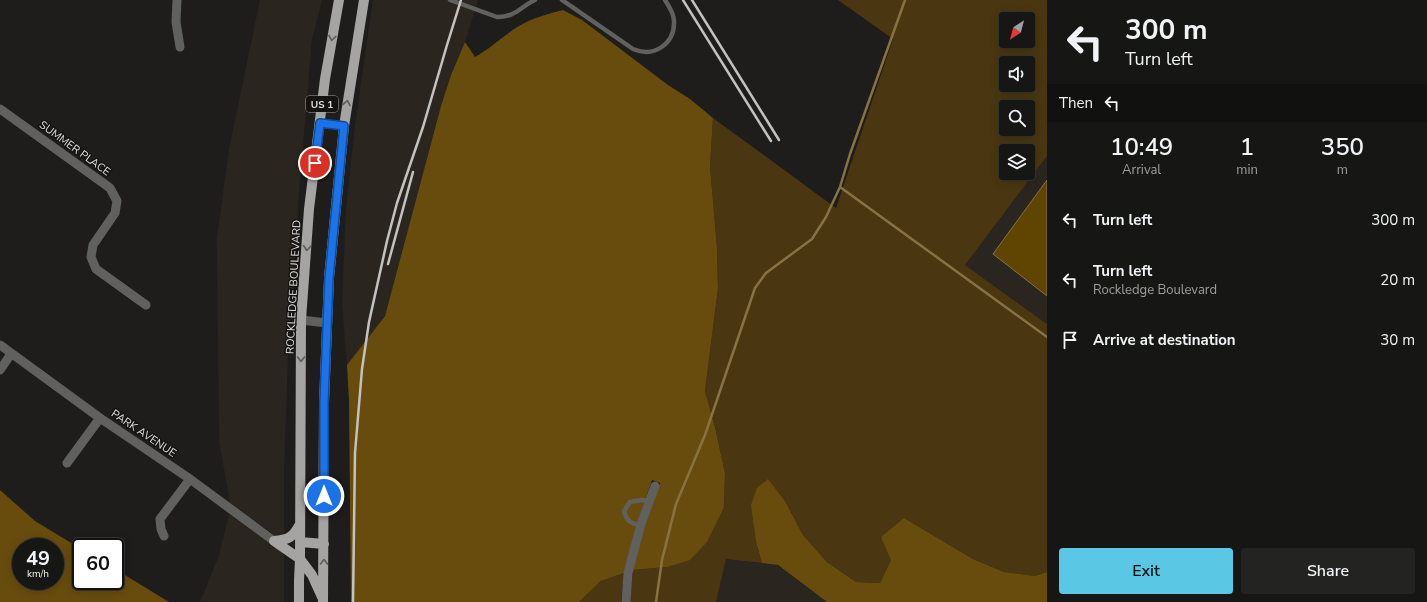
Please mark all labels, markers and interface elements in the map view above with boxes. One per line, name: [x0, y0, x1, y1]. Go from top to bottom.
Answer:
text: 300 m: [1125, 11, 1208, 49]
north arrow: [999, 12, 1035, 48]
map controls: [999, 12, 1035, 180]
icon: left: [1059, 16, 1111, 68]
one-way arrow: [328, 35, 337, 41]
text: Turn left: [1125, 47, 1193, 71]
button: sound: [999, 56, 1035, 92]
icon: left: [1101, 92, 1123, 114]
text: Then: [1059, 93, 1093, 113]
road number: US 1: [306, 96, 338, 112]
one-way arrow: [342, 100, 351, 106]
button: search: [999, 100, 1035, 136]
street label: SUMMER PLACE: [36, 117, 113, 179]
text: 10:49: [1110, 131, 1173, 163]
text: 1: [1240, 131, 1254, 163]
text: 350: [1321, 131, 1364, 163]
button: layers: [999, 144, 1035, 180]
pin: [298, 146, 332, 180]
icon: arrive: [304, 152, 326, 174]
text: Arrival: [1122, 161, 1161, 179]
text: min: [1236, 161, 1258, 179]
text: m: [1337, 161, 1348, 179]
icon: left: [1059, 209, 1081, 231]
text: Turn left: [1093, 210, 1152, 230]
text: 300 m: [1371, 210, 1415, 230]
street label: ROCKLEDGE BOULEVARD: [282, 219, 305, 355]
one-way arrow: [302, 245, 311, 251]
text: Turn left: [1093, 261, 1152, 281]
icon: left: [1059, 269, 1081, 291]
text: 20 m: [1380, 270, 1415, 290]
text: Rockledge Boulevard: [1093, 281, 1217, 299]
icon: arrive: [1059, 329, 1081, 351]
text: Arrive at destination: [1093, 330, 1236, 350]
text: 30 m: [1380, 330, 1415, 350]
one-way arrow: [297, 356, 305, 362]
street label: PARK AVENUE: [108, 406, 179, 461]
position arrow: [303, 475, 345, 517]
speed limit sign: 60: [72, 538, 124, 590]
text: 49: [26, 545, 50, 572]
button: Exit: [1059, 548, 1233, 594]
button: Share: [1241, 548, 1415, 594]
one-way arrow: [320, 559, 328, 565]
text: km/h: [27, 567, 49, 581]

